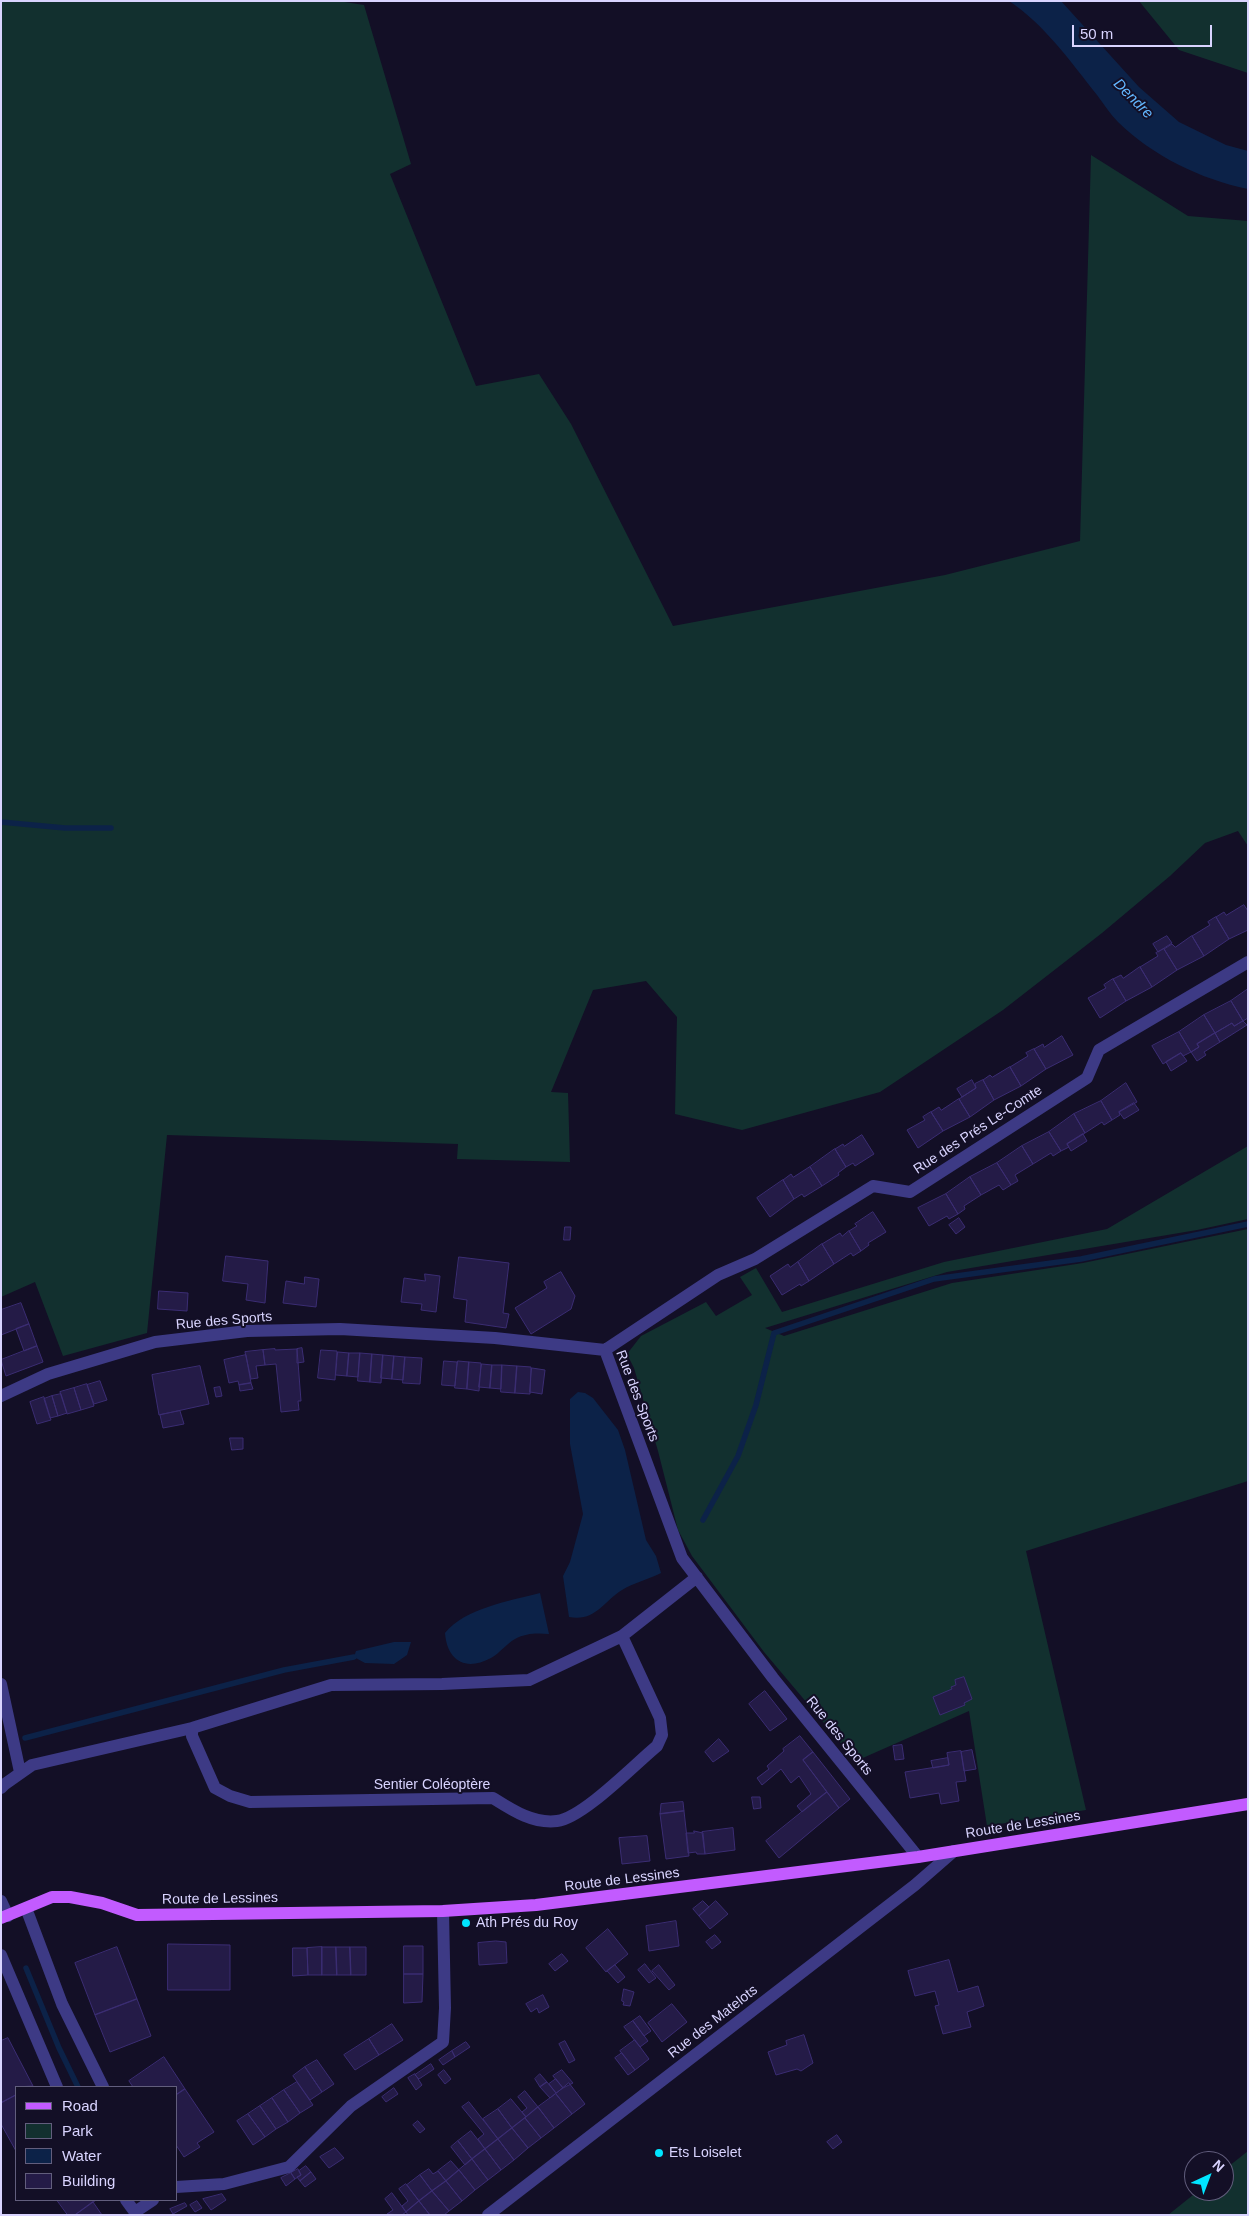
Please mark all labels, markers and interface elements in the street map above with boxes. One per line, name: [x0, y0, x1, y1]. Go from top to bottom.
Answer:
scale bar: [1074, 15, 1214, 47]
text: 50 m: [1080, 25, 1113, 42]
water label: Dendre: [1109, 75, 1157, 123]
street label: Rue des Prés Le-Comte: [910, 1082, 1046, 1178]
street label: Rue des Sports: [175, 1308, 273, 1334]
street label: Rue des Sports: [612, 1348, 662, 1444]
street label: Rue des Sports: [802, 1693, 876, 1779]
street label: Sentier Coléoptère: [374, 1777, 490, 1793]
street label: Route de Lessines: [964, 1808, 1082, 1842]
street label: Route de Lessines: [563, 1865, 681, 1895]
street label: Route de Lessines: [162, 1890, 278, 1908]
place label: Ath Prés du Roy: [476, 1915, 578, 1931]
marker: Ath Prés du Roy: [460, 1917, 472, 1929]
street label: Rue des Matelots: [665, 1982, 761, 2062]
legend: [15, 2086, 178, 2201]
text: Road: [62, 2097, 98, 2114]
text: Park: [62, 2122, 93, 2139]
place label: Ets Loiselet: [669, 2145, 741, 2161]
text: Water: [62, 2147, 101, 2164]
marker: Ets Loiselet: [653, 2147, 665, 2159]
north arrow: [1184, 2151, 1234, 2201]
text: N: [1209, 2156, 1228, 2175]
text: Building: [62, 2172, 115, 2189]

